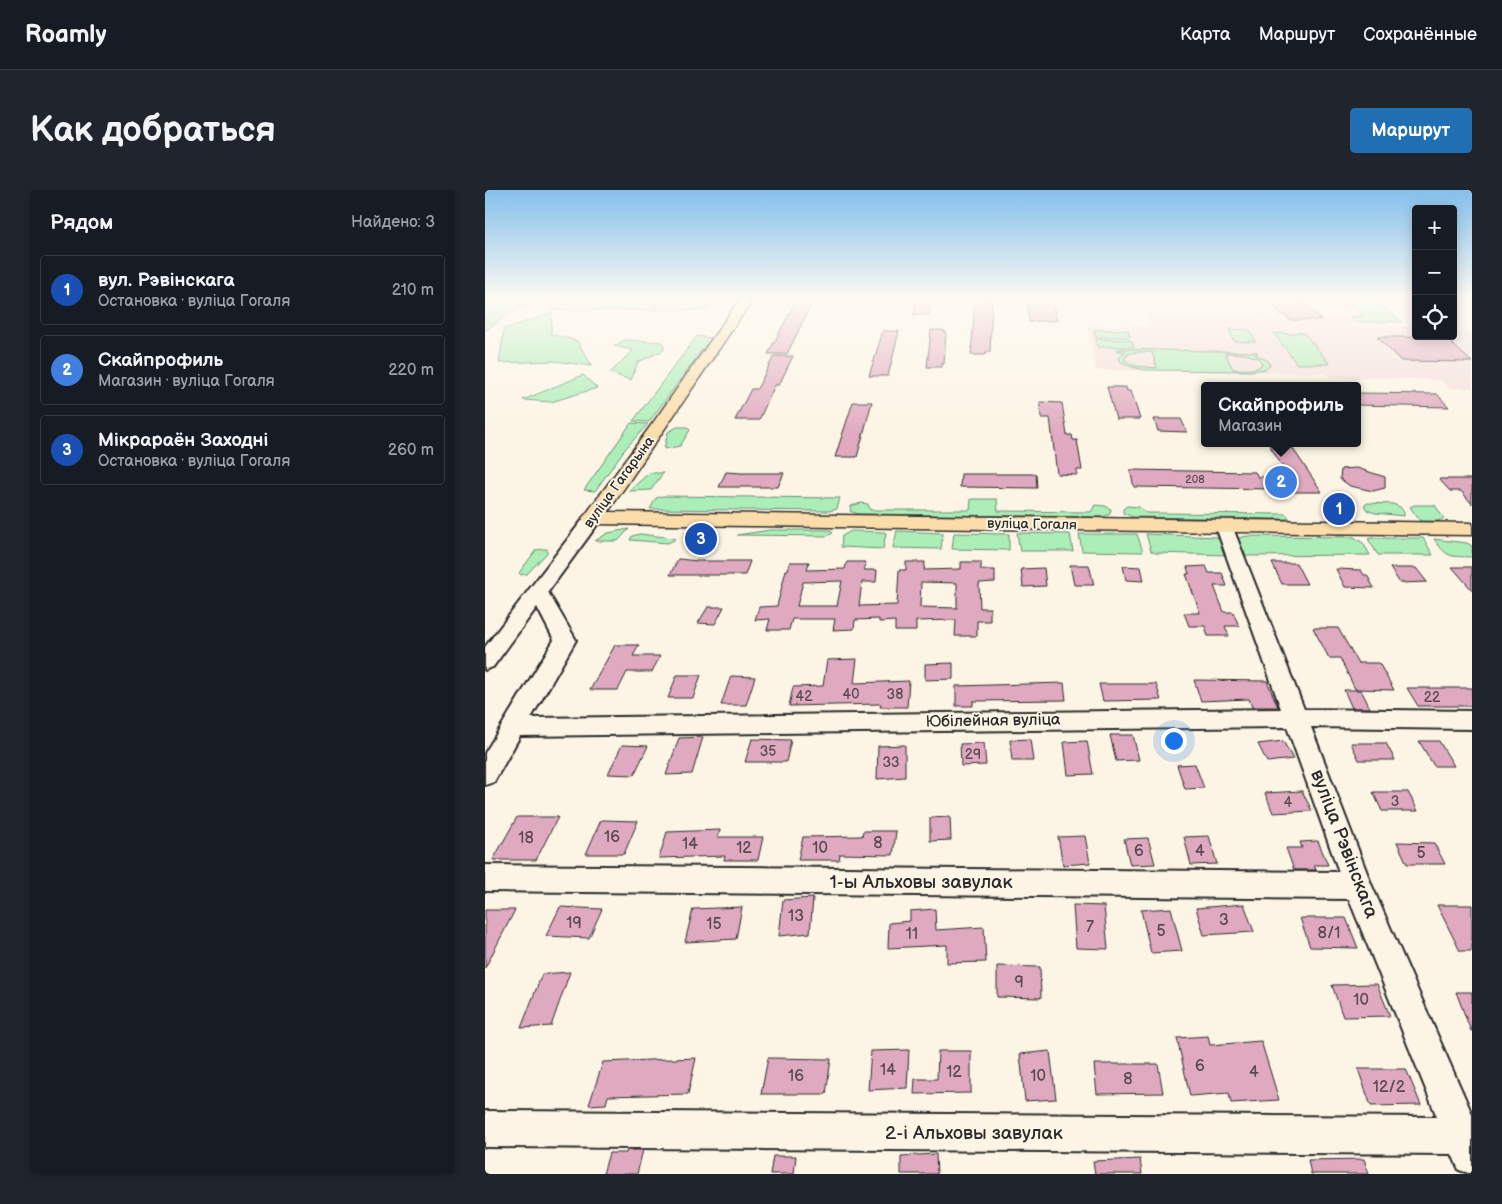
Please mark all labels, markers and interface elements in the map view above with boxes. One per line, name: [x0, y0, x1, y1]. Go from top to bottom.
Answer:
text: Roamly: [25, 20, 106, 49]
text: Карта: [1180, 24, 1231, 45]
text: Маршрут: [1259, 24, 1335, 45]
text: Сохранённые: [1363, 24, 1477, 45]
button: Маршрут: [1350, 108, 1472, 153]
text: Как добраться: [30, 109, 276, 152]
map controls: [1412, 205, 1457, 340]
button: +: [1412, 205, 1457, 250]
text: Рядом: [50, 210, 113, 235]
text: Найдено: 3: [351, 213, 435, 232]
button: −: [1412, 250, 1457, 295]
text: вул. Рэвінскага: [98, 269, 235, 292]
text: 1: [64, 281, 70, 300]
text: 210 m: [392, 281, 434, 300]
text: Остановка · вуліца Гогаля: [98, 292, 290, 311]
button: locate: [1412, 295, 1457, 340]
text: Скайпрофиль: [98, 349, 223, 372]
text: 2: [62, 361, 72, 380]
text: 220 m: [388, 361, 434, 380]
text: Магазин · вуліца Гогаля: [98, 372, 275, 391]
popup: [1201, 382, 1361, 447]
text: Скайпрофиль: [1218, 394, 1344, 417]
text: Магазин: [1218, 417, 1282, 436]
text: Мікрараён Заходні: [98, 429, 268, 452]
street label: вуліца Гагарына: [580, 432, 658, 531]
text: 3: [62, 441, 72, 460]
text: 260 m: [388, 441, 434, 460]
text: Остановка · вуліца Гогаля: [98, 452, 290, 471]
pin: 2: [1265, 463, 1297, 501]
house number: 208: [1185, 473, 1205, 486]
pin: 1: [1323, 490, 1355, 528]
street label: вуліца Гогаля: [987, 515, 1077, 533]
pin: 3: [685, 520, 717, 558]
house number: 40: [843, 686, 859, 703]
house number: 38: [887, 686, 903, 703]
house number: 42: [796, 688, 813, 705]
house number: 22: [1424, 689, 1441, 706]
street label: Юбілейная вуліца: [925, 710, 1061, 732]
your location: [1161, 728, 1187, 754]
house number: 35: [760, 743, 776, 760]
house number: 29: [965, 746, 981, 763]
house number: 33: [882, 754, 900, 771]
street label: вуліца Рэвінскага: [1305, 766, 1383, 922]
house number: 3: [1391, 793, 1399, 810]
house number: 4: [1284, 794, 1293, 811]
house number: 16: [604, 828, 620, 847]
house number: 18: [518, 829, 534, 848]
house number: 8: [873, 834, 883, 853]
house number: 14: [682, 835, 698, 854]
house number: 12: [736, 839, 752, 858]
house number: 10: [812, 839, 828, 858]
house number: 6: [1134, 842, 1144, 861]
house number: 4: [1195, 842, 1205, 861]
house number: 5: [1416, 844, 1426, 863]
street label: 1-ы Альховы завулак: [829, 871, 1013, 894]
house number: 13: [788, 907, 804, 926]
house number: 3: [1219, 911, 1229, 930]
house number: 19: [566, 914, 582, 933]
house number: 15: [706, 915, 722, 934]
house number: 7: [1086, 918, 1094, 937]
house number: 5: [1156, 922, 1166, 941]
house number: 8/1: [1318, 924, 1340, 943]
house number: 11: [906, 925, 918, 944]
house number: 9: [1014, 973, 1024, 992]
house number: 10: [1353, 991, 1369, 1010]
house number: 6: [1195, 1057, 1205, 1076]
house number: 14: [880, 1061, 896, 1080]
house number: 12: [946, 1063, 962, 1082]
house number: 4: [1249, 1063, 1259, 1082]
house number: 16: [788, 1067, 804, 1086]
house number: 10: [1030, 1067, 1046, 1086]
house number: 8: [1123, 1070, 1133, 1089]
house number: 12/2: [1373, 1078, 1406, 1097]
street label: 2-і Альховы завулак: [885, 1122, 1063, 1145]

